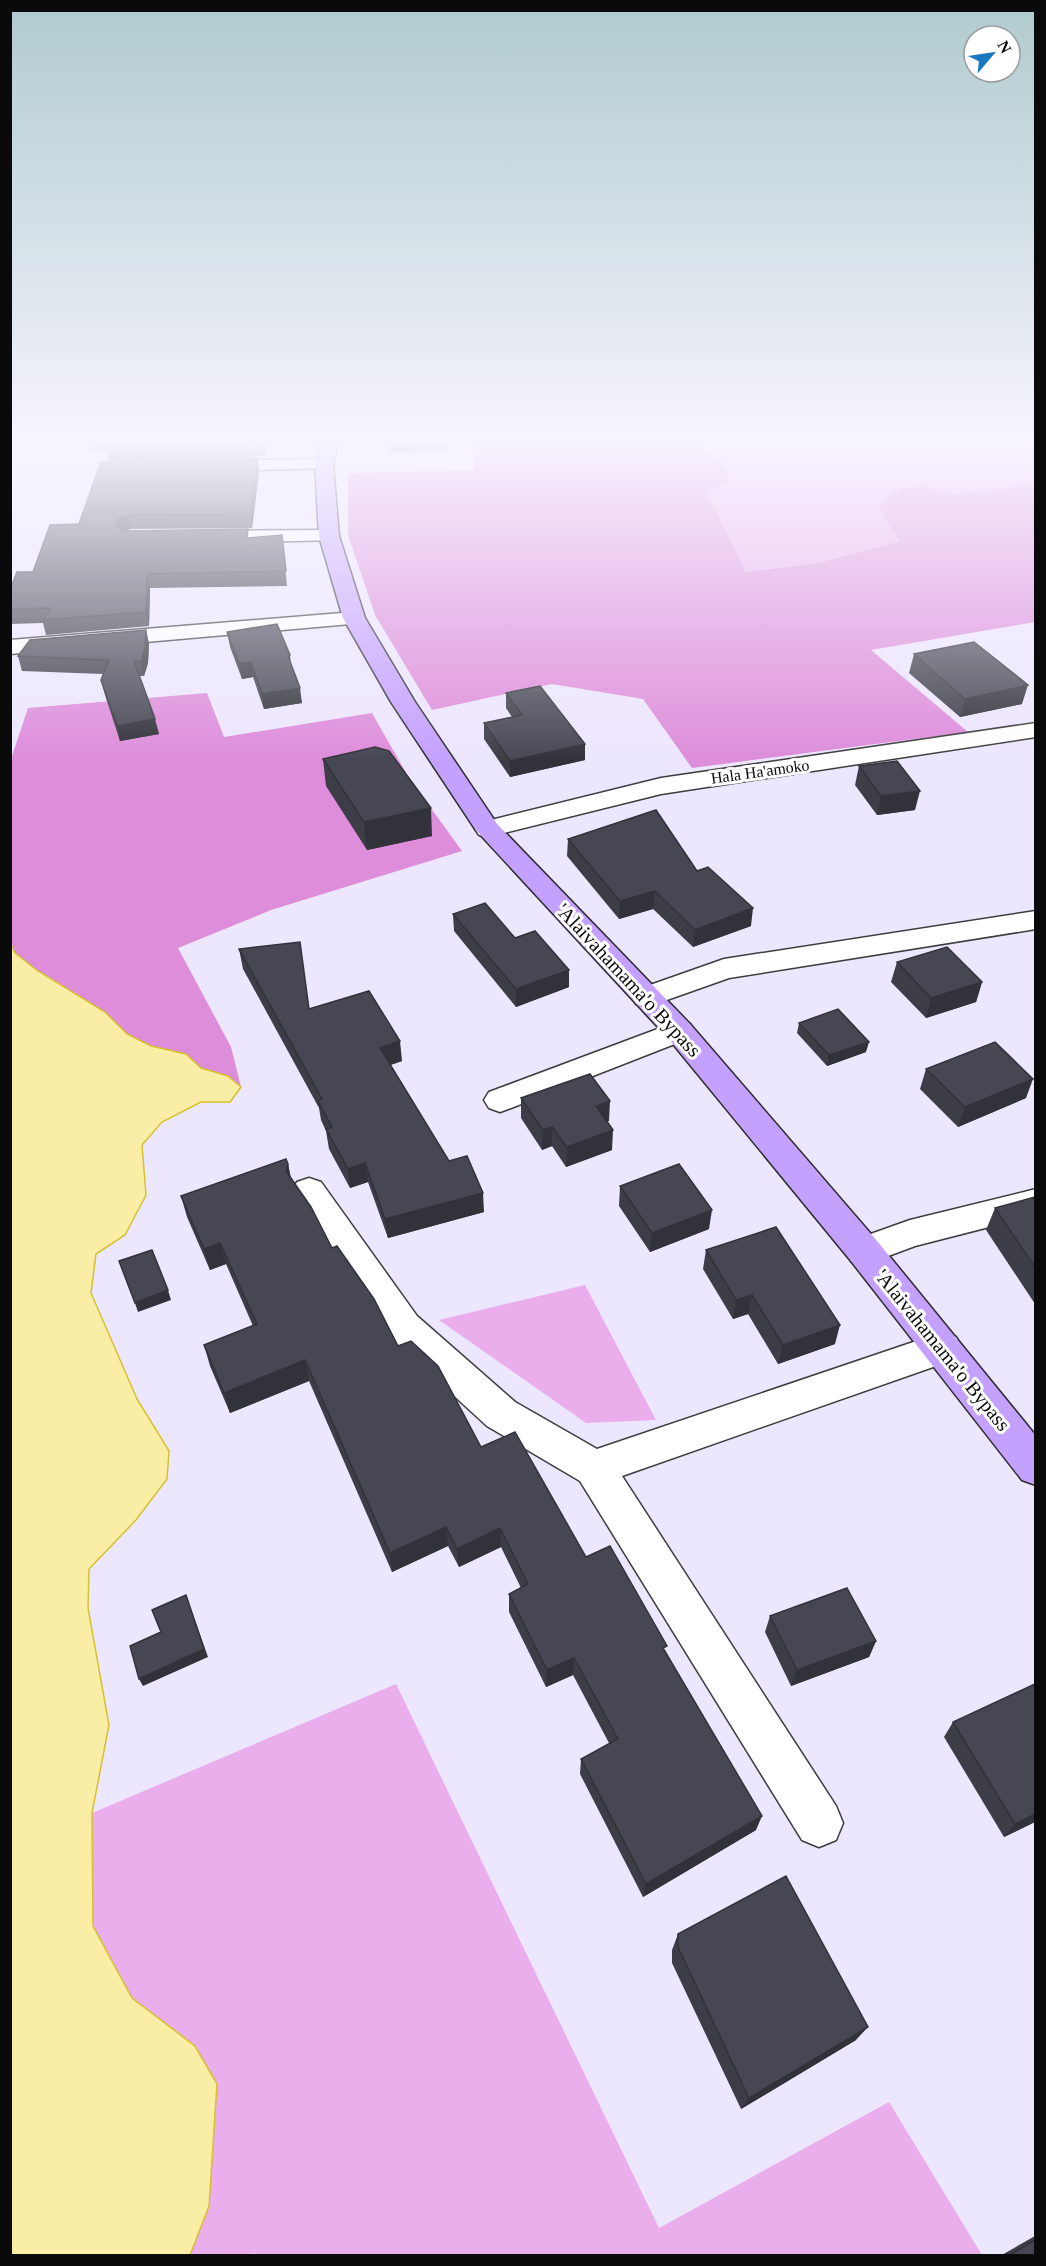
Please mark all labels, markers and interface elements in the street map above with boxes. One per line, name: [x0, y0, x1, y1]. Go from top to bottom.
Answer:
north arrow: [962, 24, 1022, 84]
text: N: [994, 38, 1015, 57]
street label: Hala Ha'amoko: [710, 756, 810, 787]
street label: 'Alaivahamama'o Bypass: [552, 899, 706, 1062]
street label: 'Alaivahamama'o Bypass: [870, 1265, 1015, 1436]

